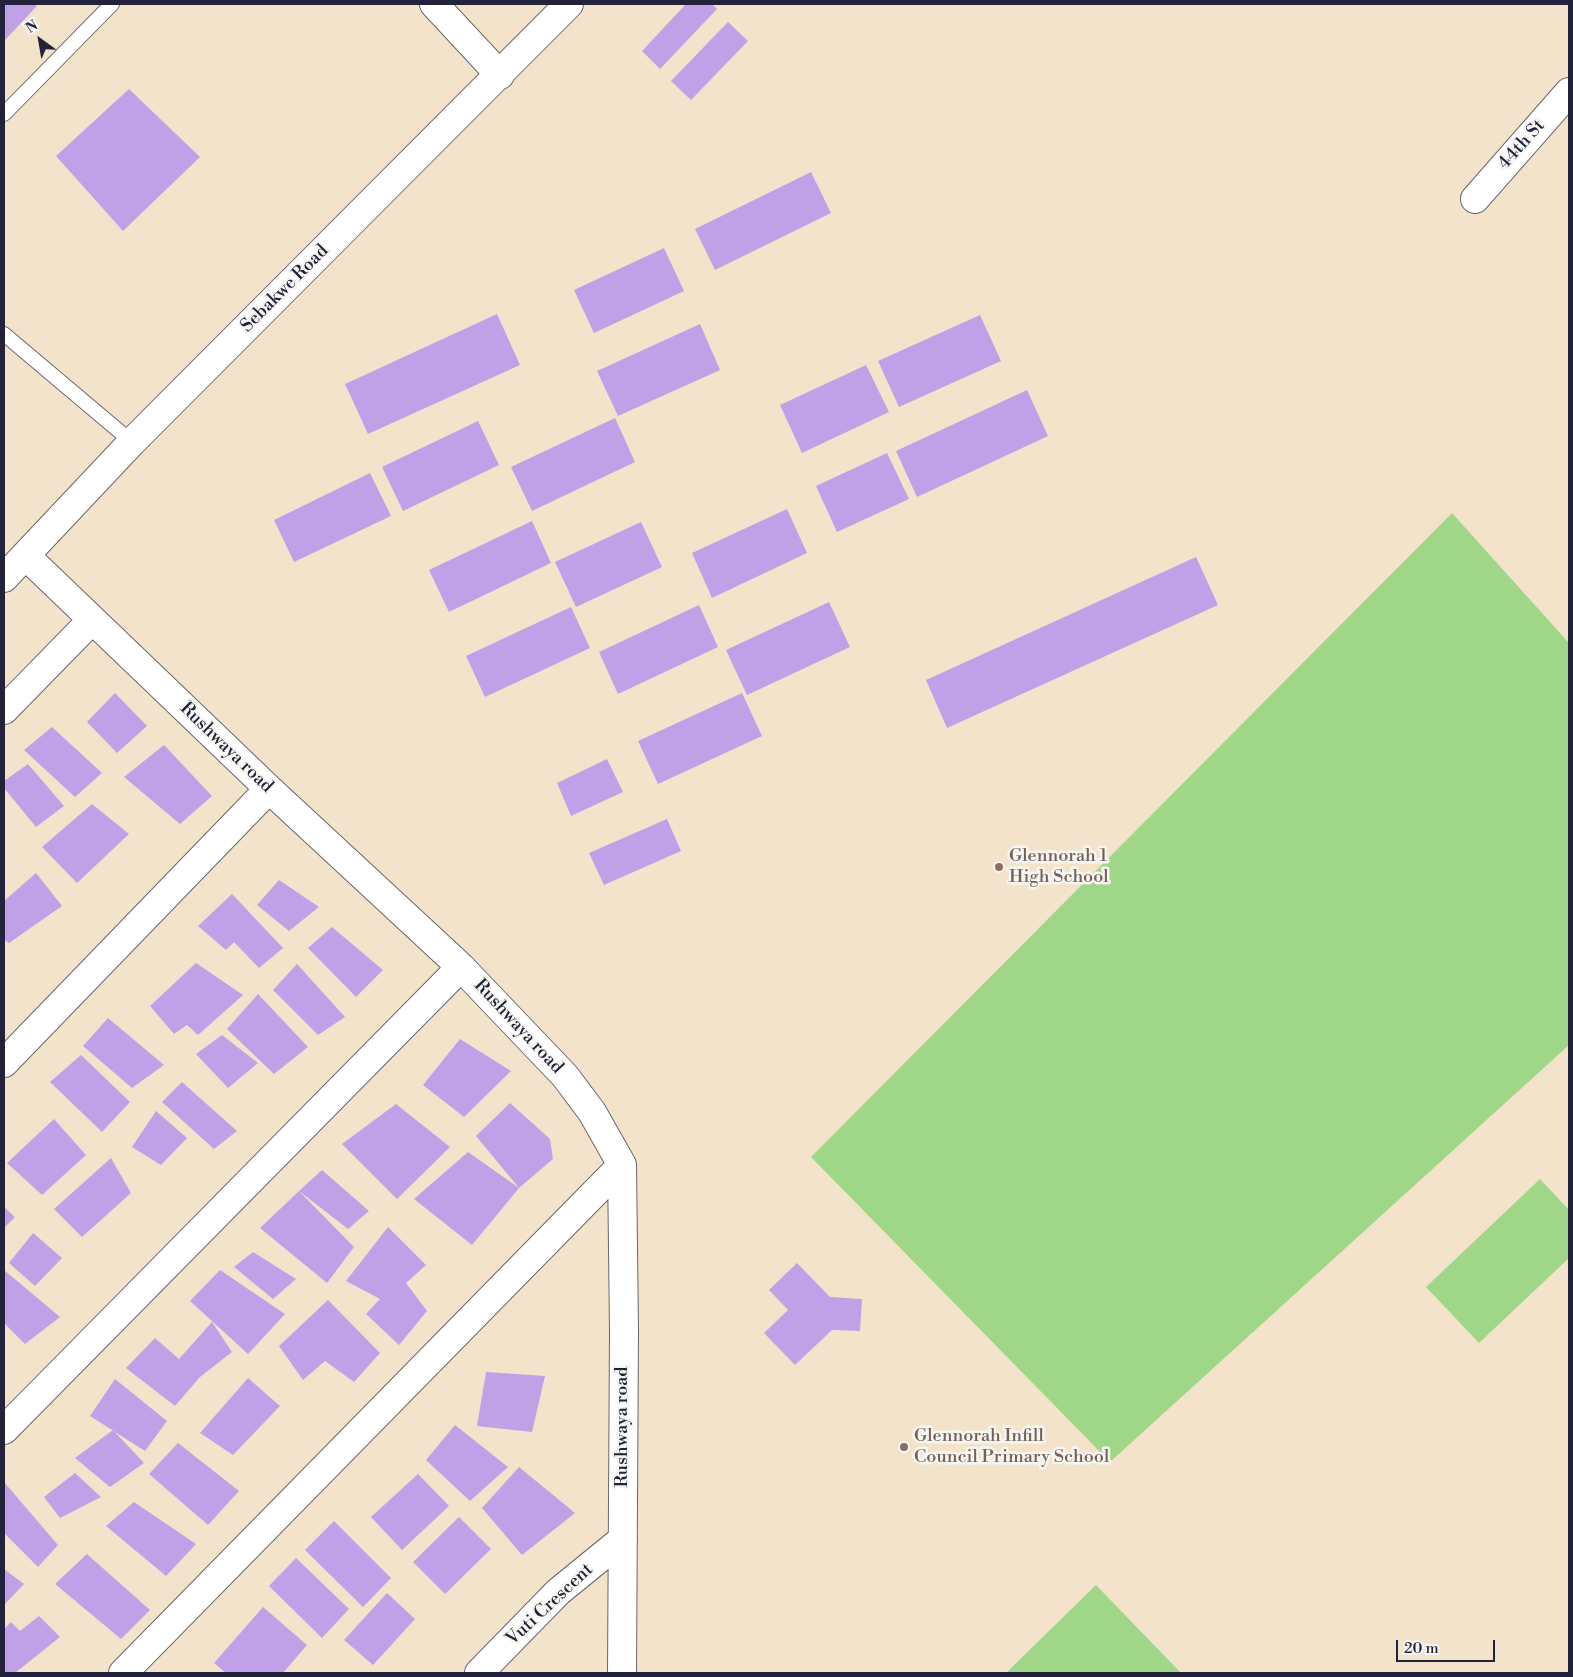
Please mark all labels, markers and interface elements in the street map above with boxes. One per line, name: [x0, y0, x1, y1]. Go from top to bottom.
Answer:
north arrow: [15, 15, 65, 65]
text: N: [23, 17, 42, 38]
street label: 44th St: [1494, 116, 1550, 174]
street label: Sebakwe Road: [237, 241, 333, 337]
street label: Rushwaya road: [175, 698, 277, 798]
place label: Glennorah 1 High School: [1009, 846, 1109, 889]
marker: Glennorah 1 High School: [993, 861, 1005, 873]
street label: Rushwaya road: [469, 975, 567, 1079]
street label: Rushwaya road: [612, 1366, 634, 1488]
place label: Glennorah Infill Council Primary School: [914, 1426, 1109, 1468]
marker: Glennorah Infill Council Primary School: [898, 1441, 910, 1453]
street label: Vuti Crescent: [502, 1559, 598, 1651]
scale bar: [1398, 1630, 1497, 1662]
text: 20 m: [1404, 1639, 1439, 1658]

